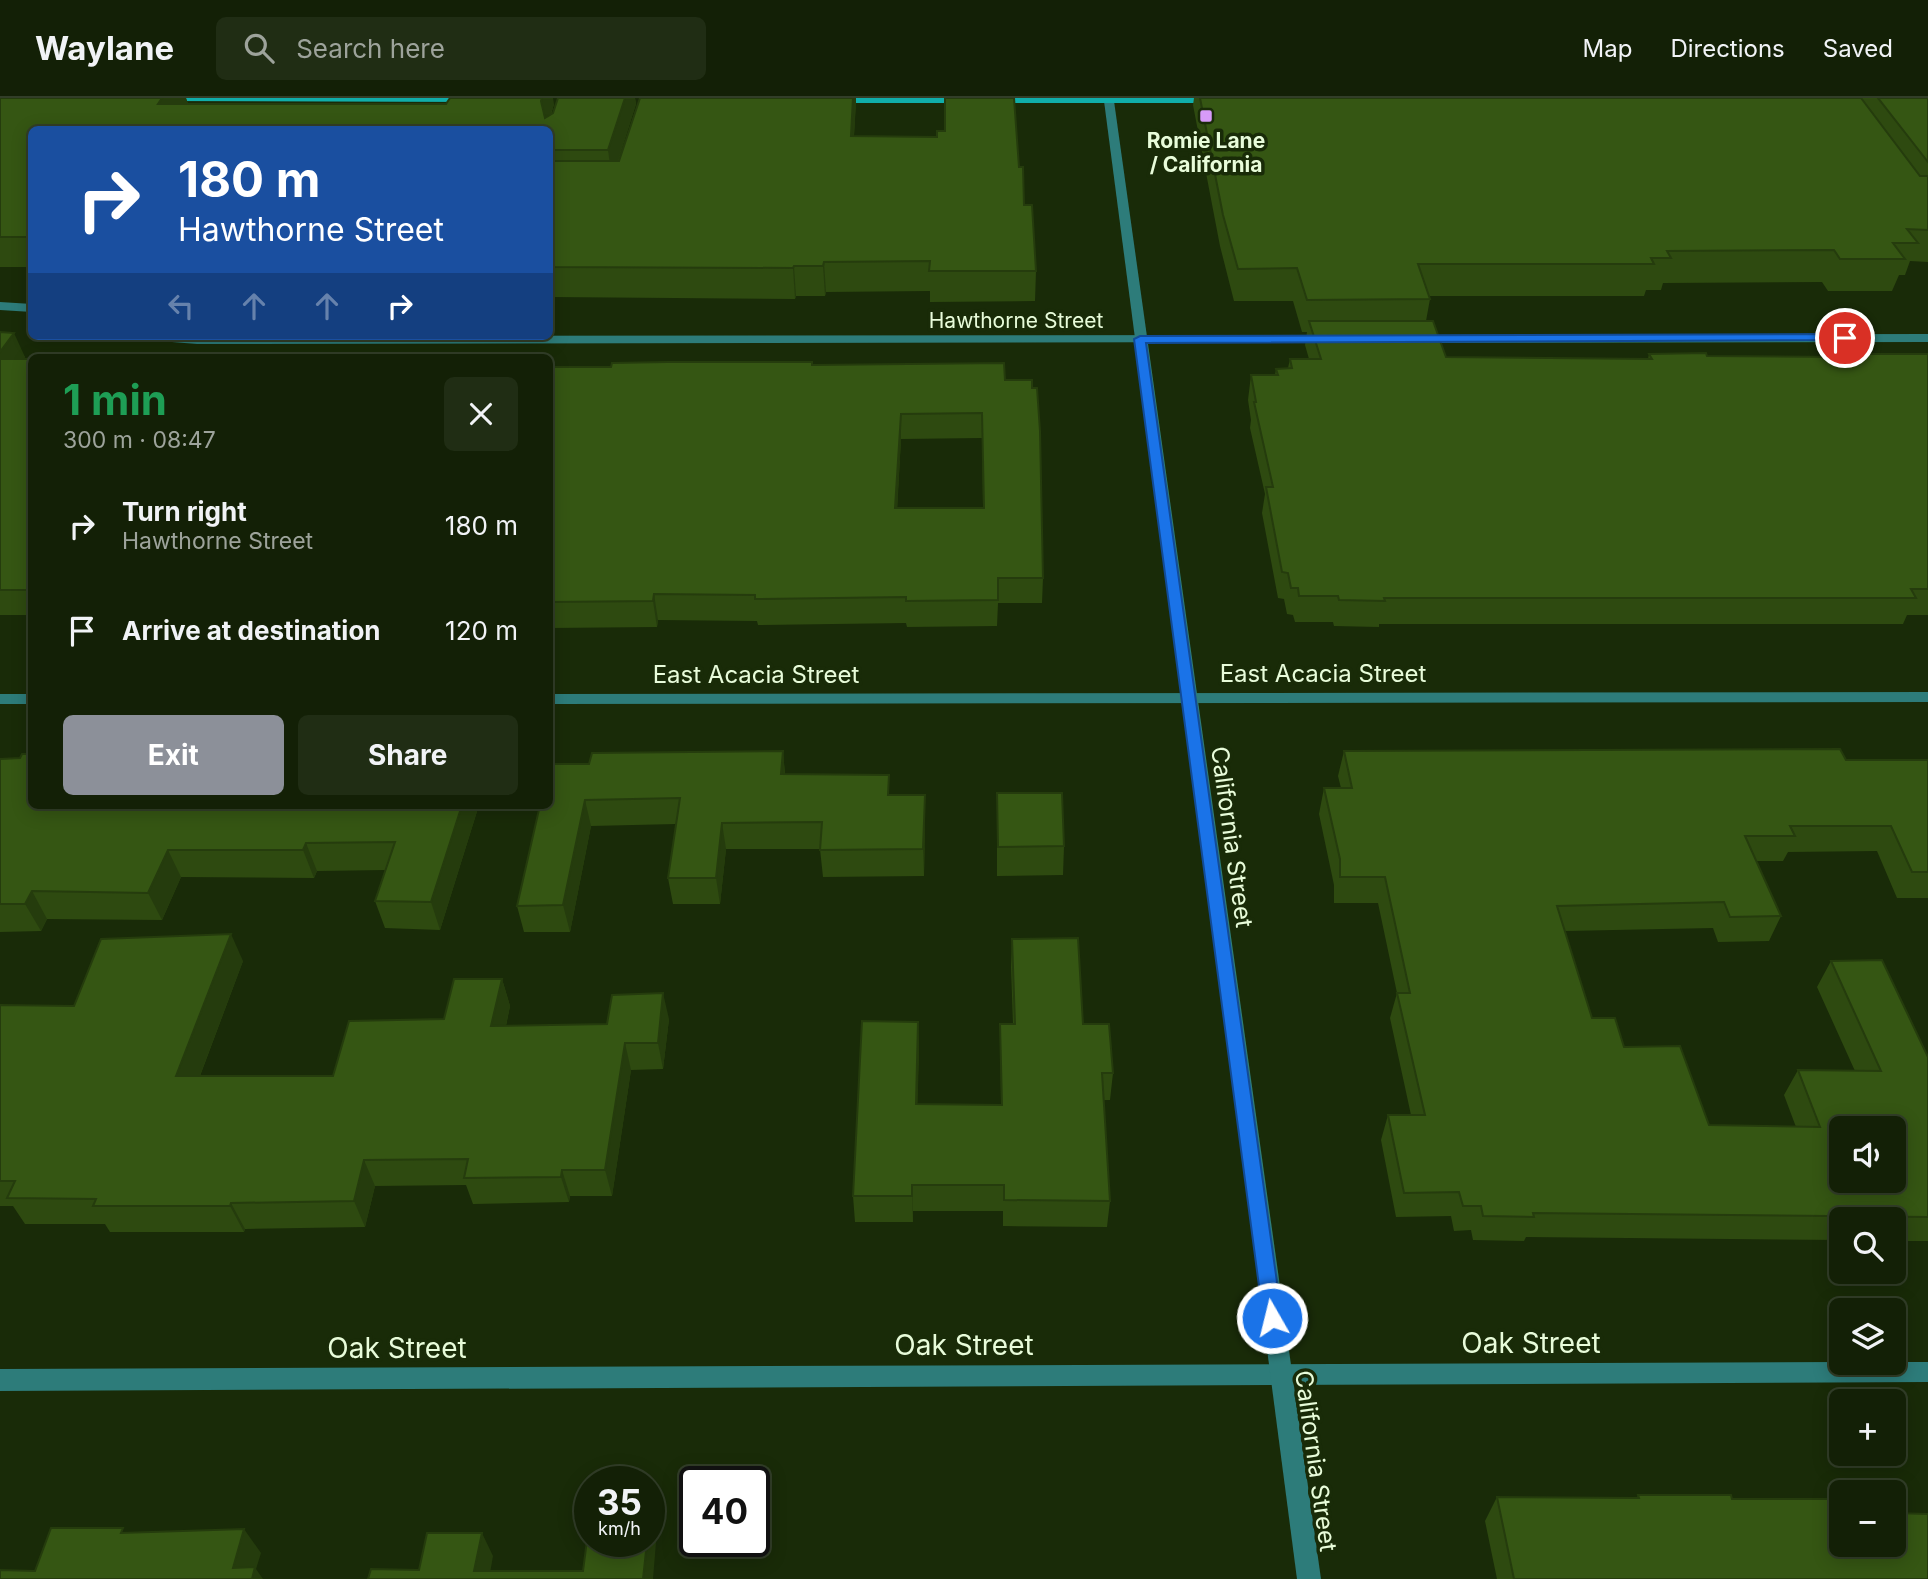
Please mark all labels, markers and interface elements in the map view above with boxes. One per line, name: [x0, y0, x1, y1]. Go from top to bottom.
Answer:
search box: [216, 17, 706, 80]
text: Waylane: [35, 28, 174, 68]
icon: search: [240, 29, 278, 67]
text: Search here: [296, 33, 445, 64]
text: Map: [1583, 34, 1632, 63]
text: Directions: [1670, 34, 1785, 63]
text: Saved: [1823, 34, 1893, 63]
marker: Romie Lane / California: [1198, 108, 1214, 124]
place label: Romie Lane / California: [1147, 128, 1265, 177]
text: 180 m: [178, 150, 320, 209]
icon: right: [63, 154, 154, 245]
text: Hawthorne Street: [178, 210, 444, 249]
icon: left: [162, 287, 200, 325]
icon: ahead: [235, 287, 273, 325]
icon: ahead: [308, 287, 346, 325]
icon: right: [381, 287, 419, 325]
street label: Hawthorne Street: [929, 308, 1103, 333]
pin: [1815, 308, 1875, 368]
icon: arrive: [1826, 319, 1864, 357]
text: 1 min: [63, 374, 167, 425]
button: close: [444, 377, 518, 451]
text: 300 m · 08:47: [63, 426, 216, 454]
text: Turn right: [122, 496, 247, 527]
icon: right: [63, 507, 101, 545]
text: 180 m: [445, 510, 518, 541]
text: Hawthorne Street: [122, 527, 313, 555]
icon: arrive: [63, 612, 101, 650]
text: Arrive at destination: [122, 615, 381, 646]
text: 120 m: [445, 615, 518, 646]
street label: East Acacia Street: [1220, 659, 1426, 688]
street label: East Acacia Street: [653, 660, 859, 689]
button: Exit: [63, 715, 284, 795]
button: Share: [298, 715, 518, 795]
street label: California Street: [1205, 745, 1259, 930]
map controls: [1829, 1116, 1906, 1557]
button: sound: [1829, 1116, 1906, 1193]
button: search: [1829, 1207, 1906, 1284]
position arrow: [1235, 1281, 1309, 1355]
button: layers: [1829, 1298, 1906, 1375]
street label: Oak Street: [1461, 1326, 1601, 1360]
street label: Oak Street: [894, 1328, 1034, 1362]
street label: Oak Street: [327, 1331, 467, 1365]
street label: California Street: [1289, 1369, 1343, 1554]
button: +: [1829, 1389, 1906, 1466]
speed limit sign: 40: [679, 1466, 770, 1557]
button: −: [1829, 1480, 1906, 1557]
text: 35: [597, 1481, 642, 1523]
text: km/h: [598, 1518, 641, 1539]

